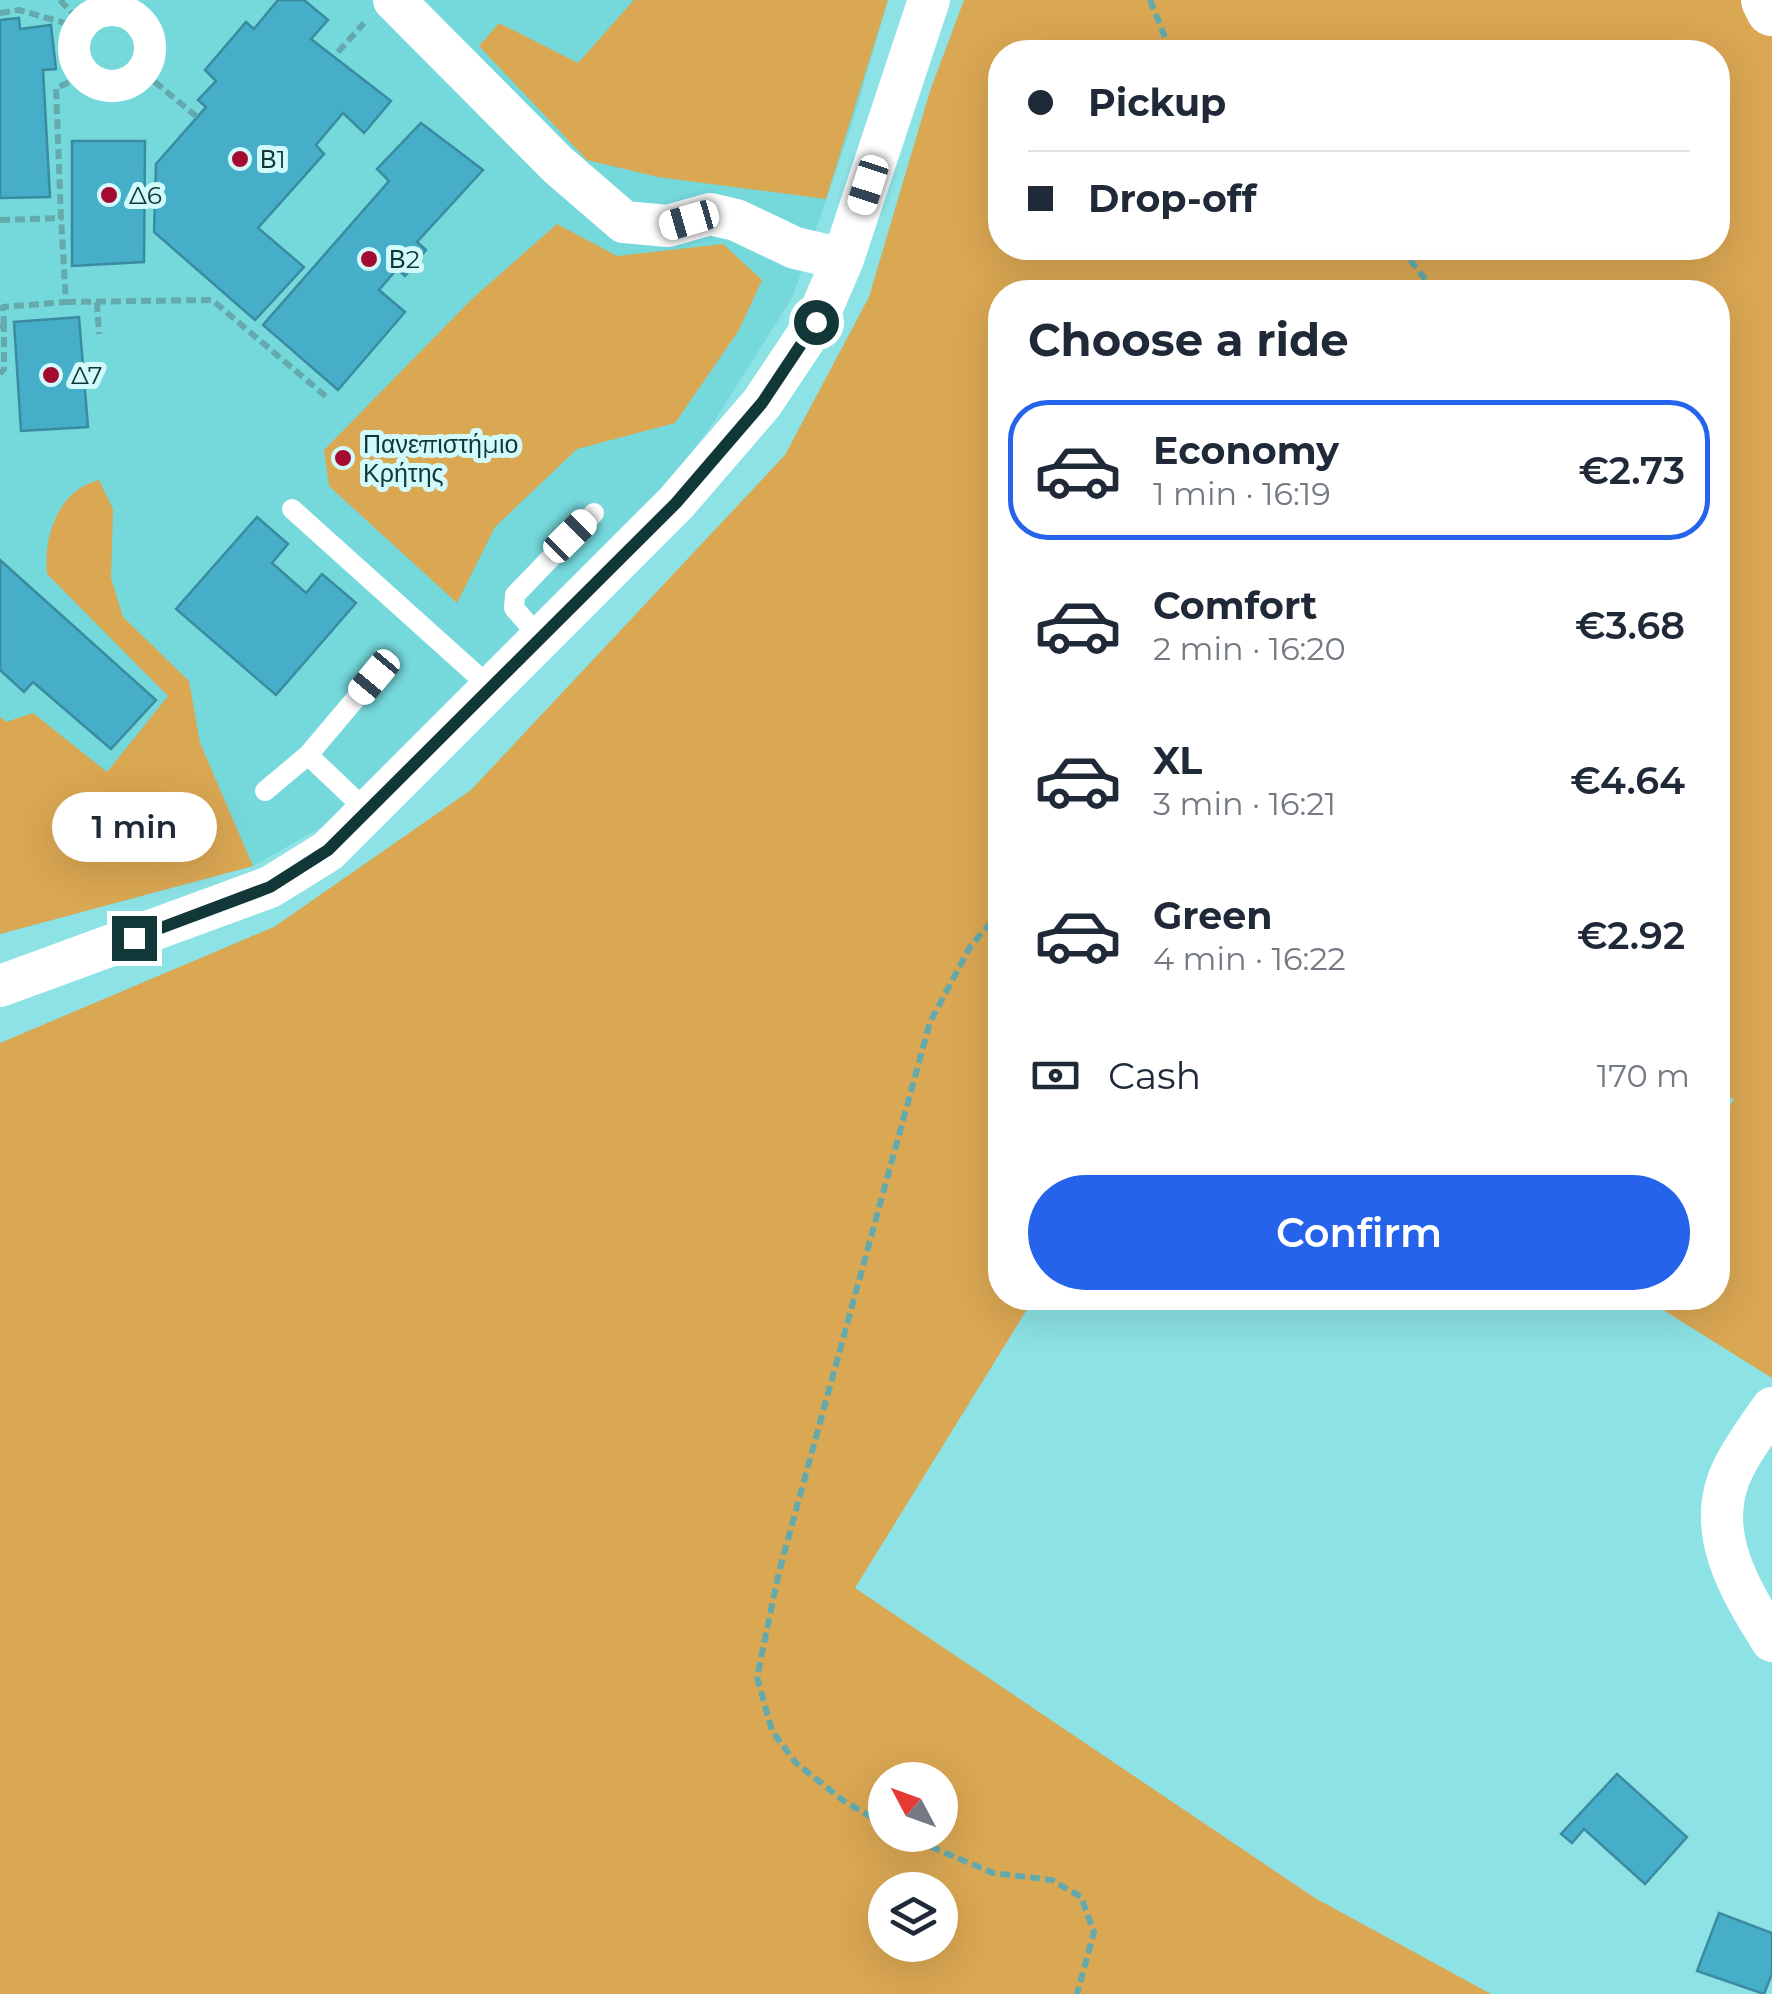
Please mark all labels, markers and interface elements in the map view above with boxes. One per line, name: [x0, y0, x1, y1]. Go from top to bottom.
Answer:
text: Pickup: [1088, 79, 1226, 126]
place label: Β1: [260, 144, 286, 174]
marker: Β1: [229, 148, 251, 170]
car: [844, 152, 892, 218]
text: Drop-off: [1088, 175, 1257, 222]
place label: Δ6: [129, 180, 162, 210]
marker: Δ6: [98, 184, 120, 206]
car: [656, 197, 722, 243]
place label: Β2: [389, 244, 420, 274]
marker: Β2: [358, 248, 380, 270]
route start: [794, 300, 839, 345]
text: Choose a ride: [1028, 312, 1349, 367]
place label: Δ7: [71, 360, 102, 390]
marker: Δ7: [40, 364, 62, 386]
icon: car: [1033, 425, 1123, 515]
text: Economy: [1153, 427, 1339, 474]
place label: Πανεπιστήμιο Κρήτης: [363, 429, 518, 488]
marker: Πανεπιστήμιο Κρήτης: [332, 447, 354, 469]
text: €2.73: [1579, 447, 1685, 494]
text: 1 min · 16:19: [1153, 474, 1331, 513]
car: [538, 504, 602, 568]
icon: car: [1033, 580, 1123, 670]
text: Comfort: [1153, 582, 1317, 629]
text: €3.68: [1575, 602, 1685, 649]
text: 2 min · 16:20: [1153, 629, 1346, 668]
car: [343, 644, 405, 710]
icon: car: [1033, 735, 1123, 825]
text: XL: [1153, 737, 1202, 784]
text: €4.64: [1570, 757, 1685, 804]
text: 3 min · 16:21: [1153, 784, 1336, 823]
callout: 1 min: [52, 793, 216, 863]
text: 1 min: [92, 807, 177, 846]
icon: car: [1033, 890, 1123, 980]
text: Green: [1153, 892, 1273, 939]
text: €2.92: [1577, 912, 1685, 959]
route end: [112, 916, 157, 961]
text: 4 min · 16:22: [1153, 939, 1346, 978]
icon: cash: [1028, 1048, 1083, 1103]
text: Cash: [1108, 1052, 1201, 1099]
text: 170 m: [1597, 1056, 1690, 1095]
button: Confirm: [1028, 1175, 1690, 1290]
north arrow: [868, 1762, 958, 1852]
map controls: [868, 1762, 958, 1962]
button: layers: [868, 1872, 958, 1962]

